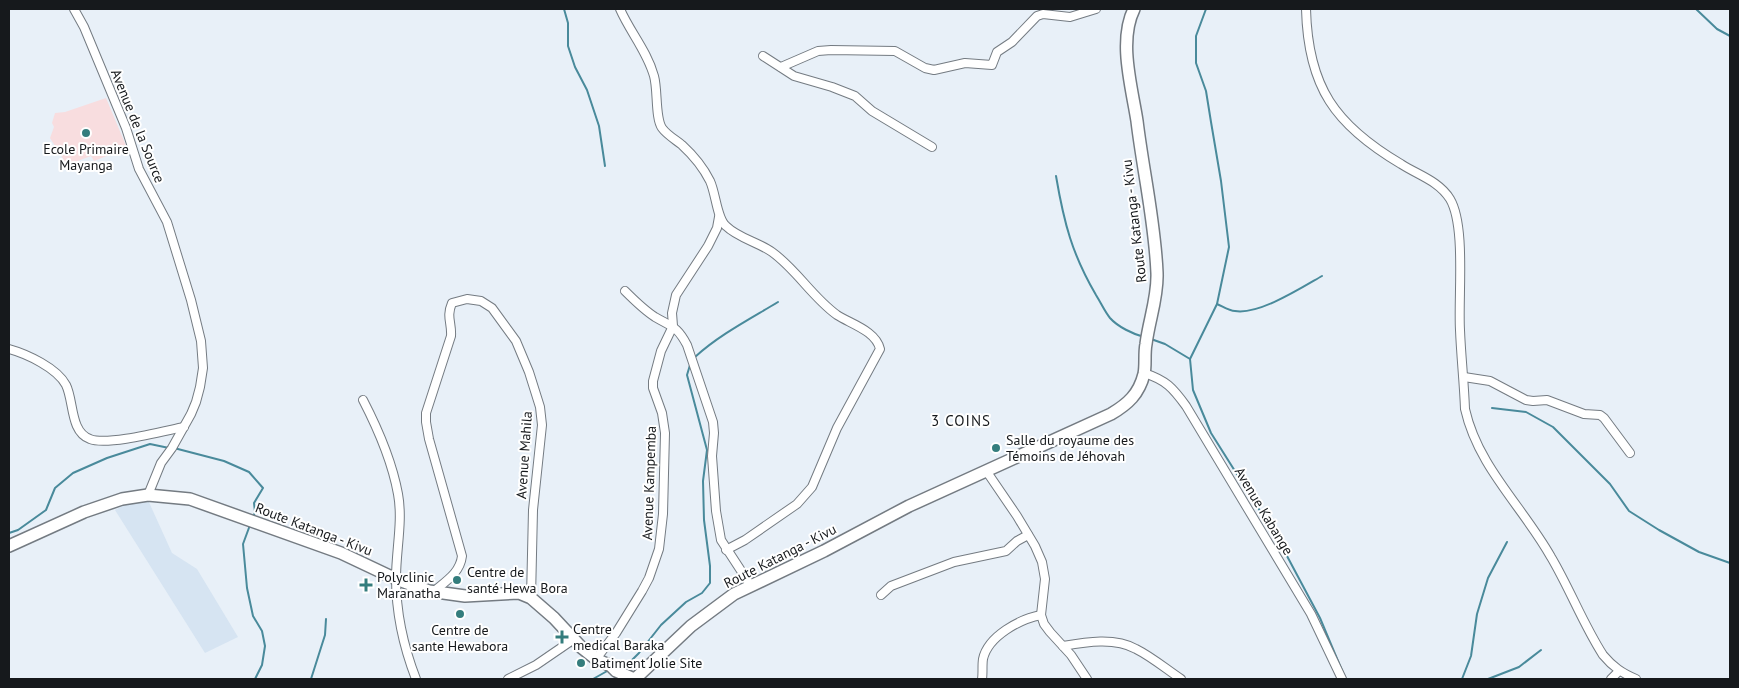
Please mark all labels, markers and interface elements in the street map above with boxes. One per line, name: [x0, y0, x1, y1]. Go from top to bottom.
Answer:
street label: Avenue de la Source: [107, 67, 169, 185]
marker: Ecole Primaire Mayanga: [80, 127, 92, 139]
place label: Ecole Primaire Mayanga: [43, 140, 129, 174]
street label: Route Katanga - Kivu: [1118, 158, 1150, 284]
street label: Avenue Mahila: [512, 410, 536, 499]
district label: 3 COINS: [931, 411, 991, 430]
street label: Avenue Kampemba: [638, 425, 660, 541]
place label: Salle du royaume des Témoins de Jéhovah: [1006, 431, 1134, 465]
marker: Salle du royaume des Témoins de Jéhovah: [990, 442, 1002, 454]
street label: Avenue Kabange: [1231, 464, 1297, 558]
street label: Route Katanga - Kivu: [253, 498, 375, 560]
street label: Route Katanga - Kivu: [721, 520, 839, 592]
place label: Centre de santé Hewa Bora: [467, 563, 568, 597]
place label: Polyclinic Maranatha: [377, 568, 441, 602]
marker: Centre de santé Hewa Bora: [451, 574, 463, 586]
marker: Polyclinic Maranatha: [359, 578, 373, 592]
marker: Centre de sante Hewabora: [454, 608, 466, 620]
place label: Centre medical Baraka: [573, 620, 664, 654]
place label: Centre de sante Hewabora: [412, 621, 508, 655]
marker: Centre medical Baraka: [555, 630, 569, 644]
place label: Batiment Jolie Site: [591, 654, 702, 672]
marker: Batiment Jolie Site: [575, 657, 587, 669]

